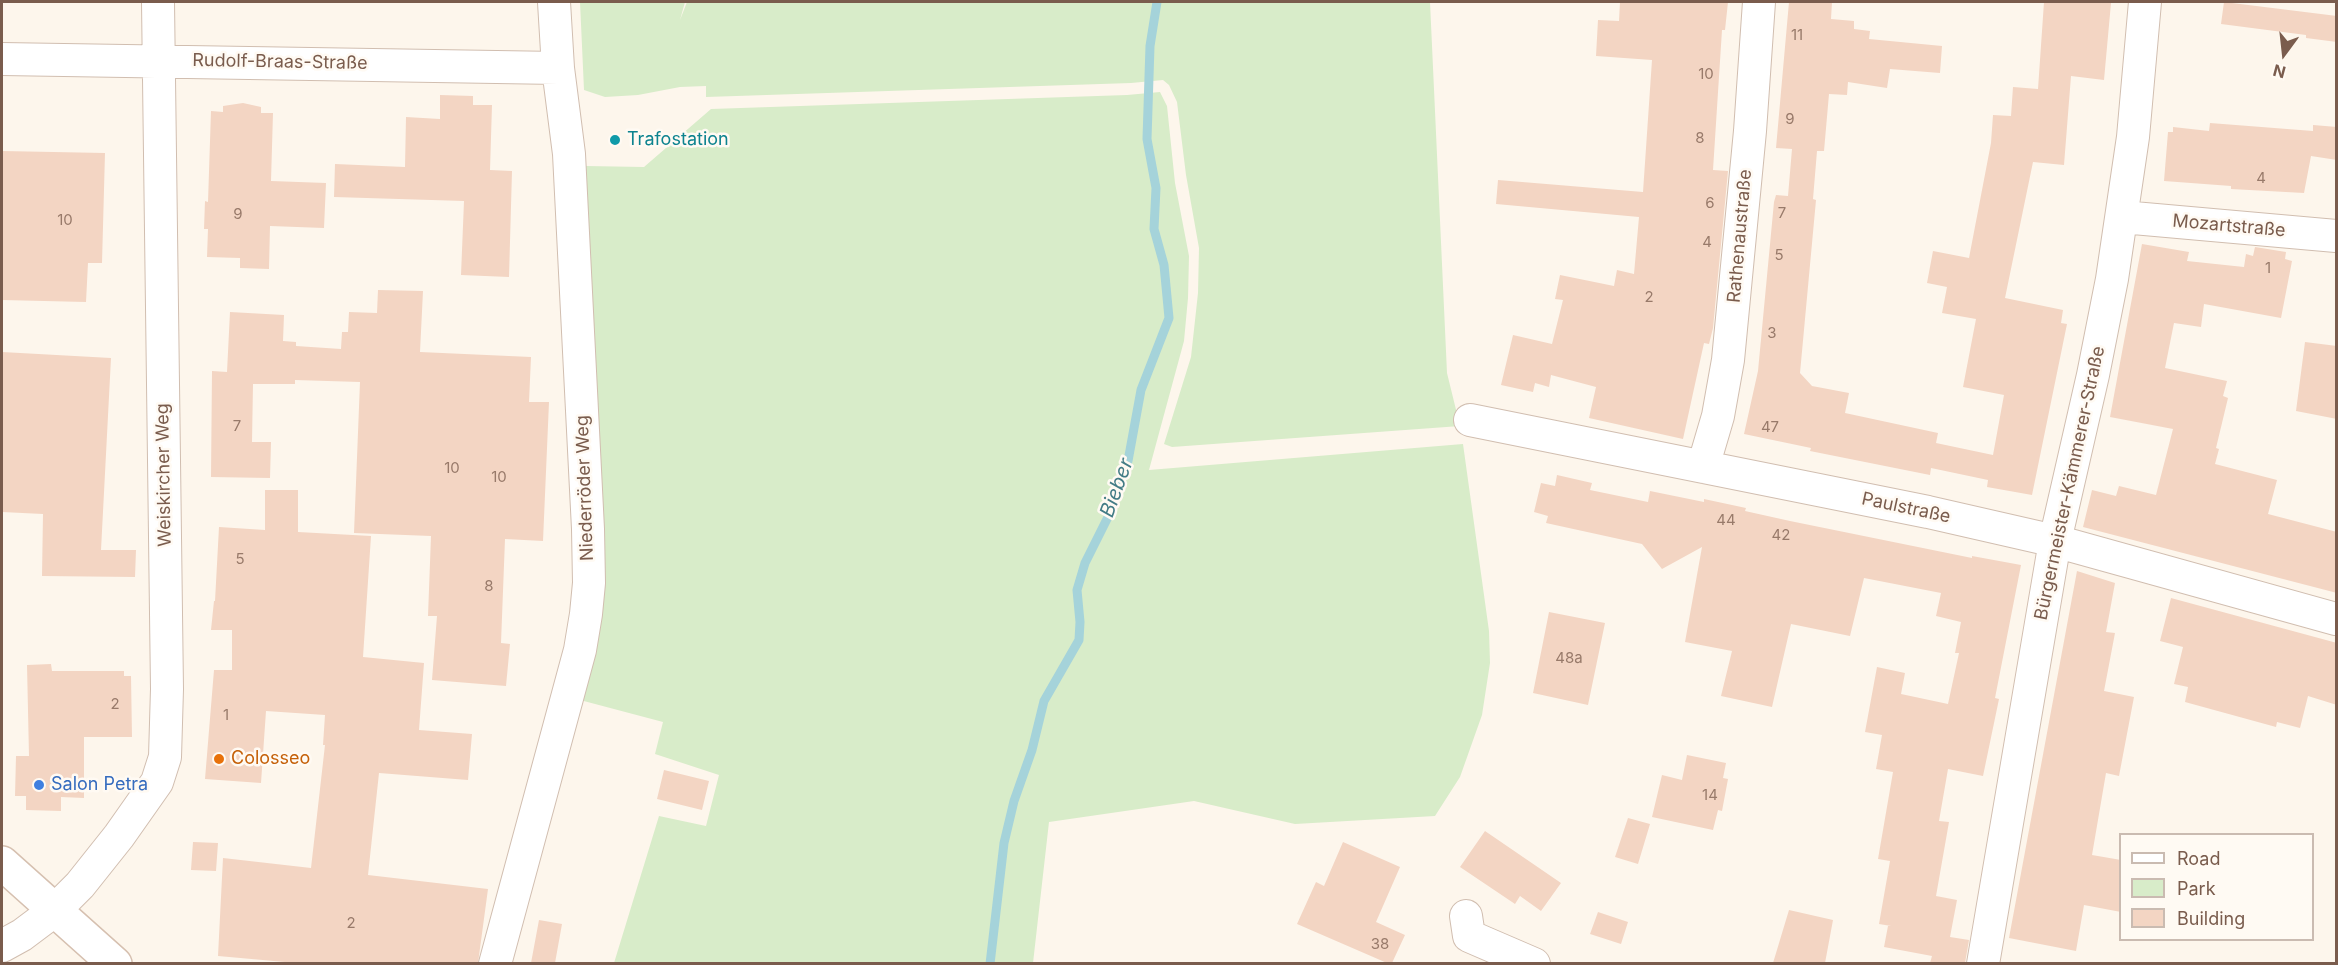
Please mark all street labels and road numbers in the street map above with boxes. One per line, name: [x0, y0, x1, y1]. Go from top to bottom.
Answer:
street label: Rudolf-Braas-Straße: [192, 50, 368, 74]
street label: Rathenaustraße: [1723, 168, 1757, 304]
street label: Mozartstraße: [2172, 210, 2286, 242]
street label: Bürgermeister-Kämmerer-Straße: [2030, 344, 2110, 622]
street label: Weiskircher Weg: [152, 403, 176, 547]
street label: Niederröder Weg: [572, 415, 598, 561]
street label: Paulstraße: [1860, 488, 1952, 528]

